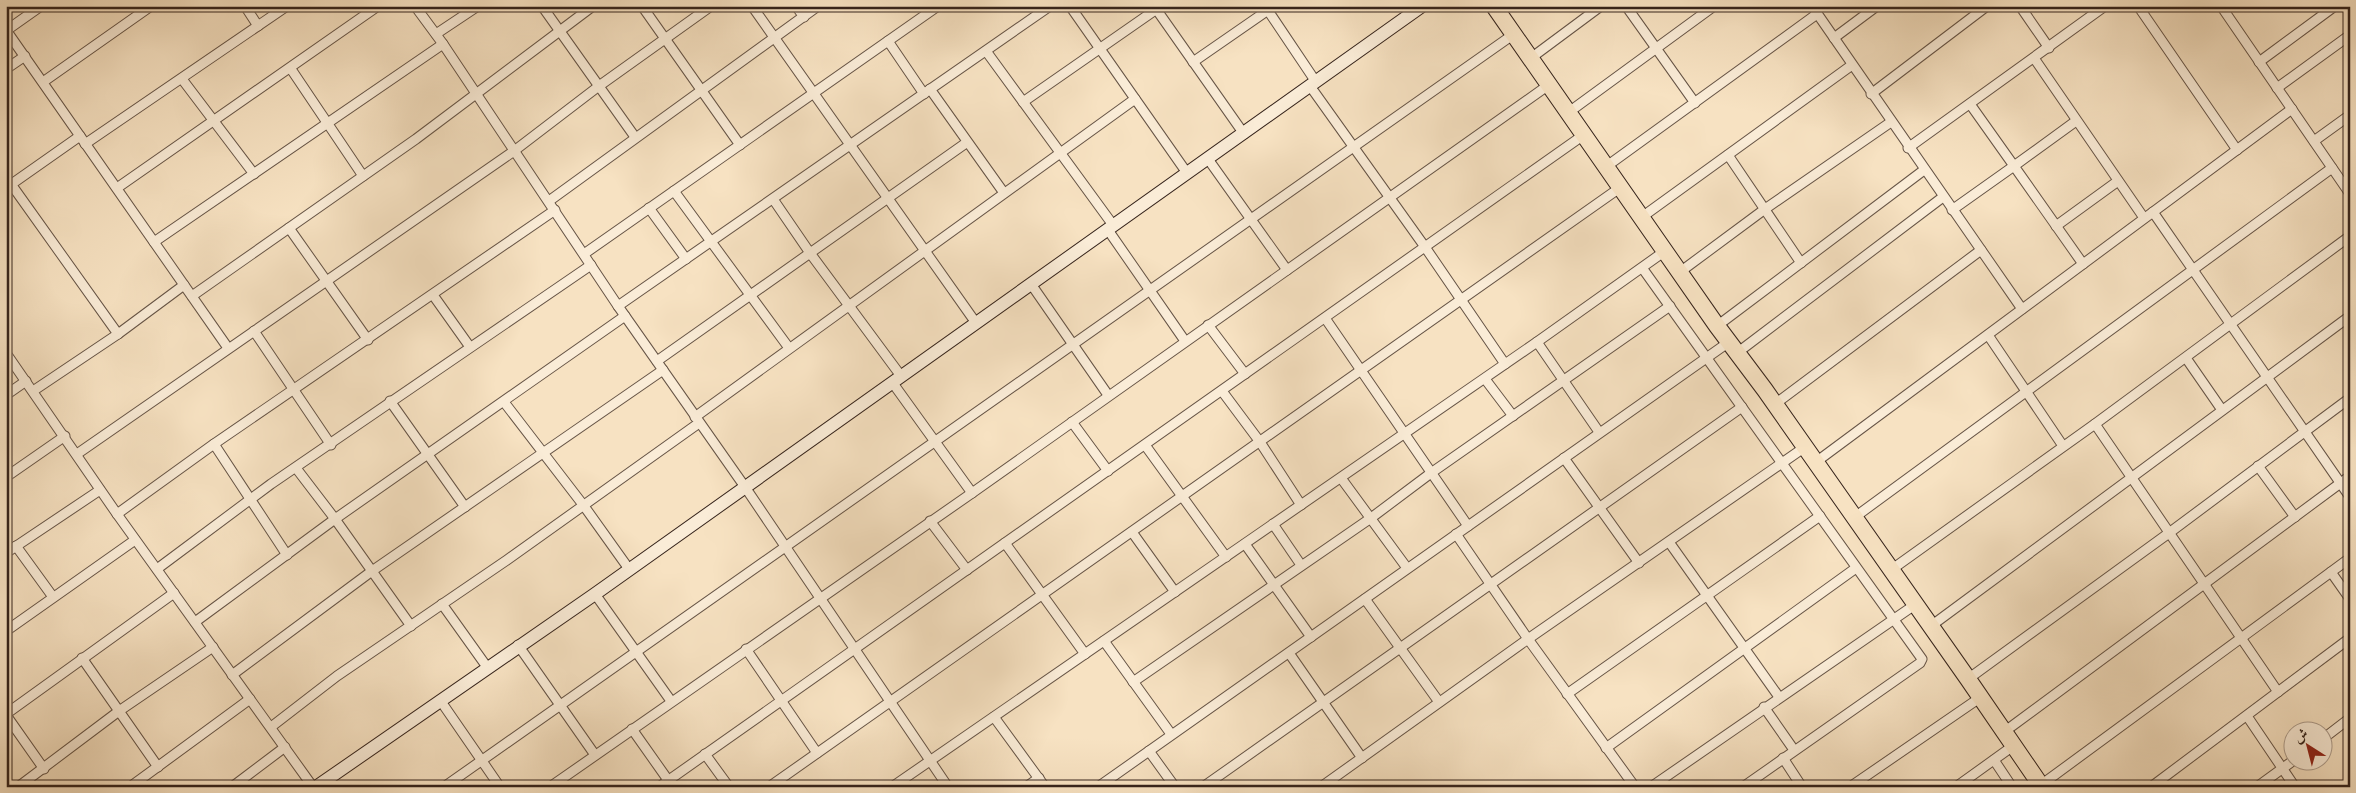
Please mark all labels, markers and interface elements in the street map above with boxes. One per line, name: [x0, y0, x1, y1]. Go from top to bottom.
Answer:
north arrow: [2284, 720, 2334, 770]
text: ش: [2290, 725, 2312, 748]

